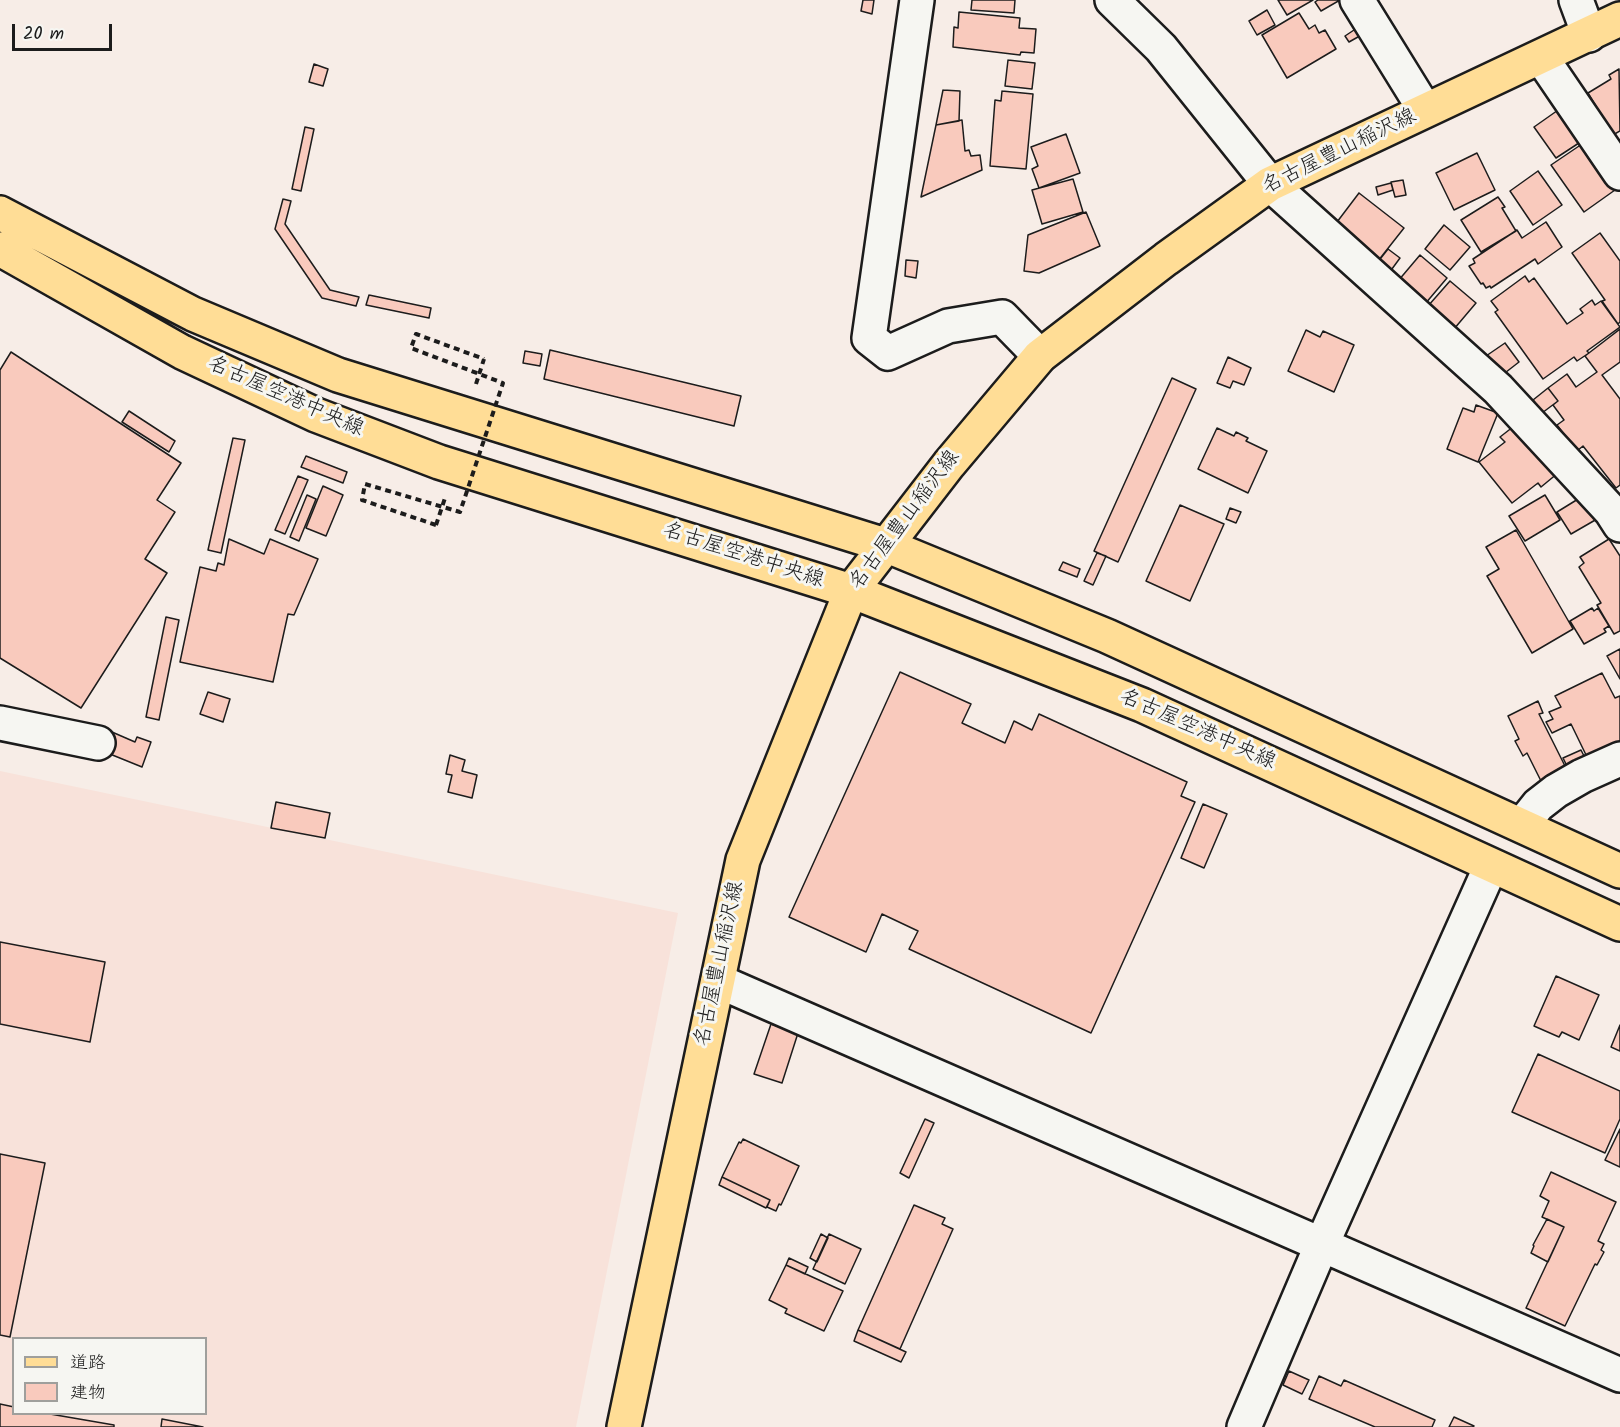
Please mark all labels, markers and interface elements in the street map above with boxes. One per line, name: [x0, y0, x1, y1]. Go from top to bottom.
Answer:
scale bar: [15, 12, 116, 50]
text: 20 m: [23, 20, 64, 49]
street label: 名古屋豊山稲沢線: [1259, 105, 1421, 201]
street label: 名古屋空港中央線: [203, 352, 367, 444]
street label: 名古屋豊山稲沢線: [845, 446, 967, 596]
street label: 名古屋空港中央線: [659, 519, 827, 595]
street label: 名古屋空港中央線: [1115, 685, 1279, 777]
street label: 名古屋豊山稲沢線: [691, 879, 751, 1049]
legend: [12, 1337, 207, 1415]
text: 道路: [70, 1349, 106, 1378]
text: 建物: [70, 1379, 106, 1408]

